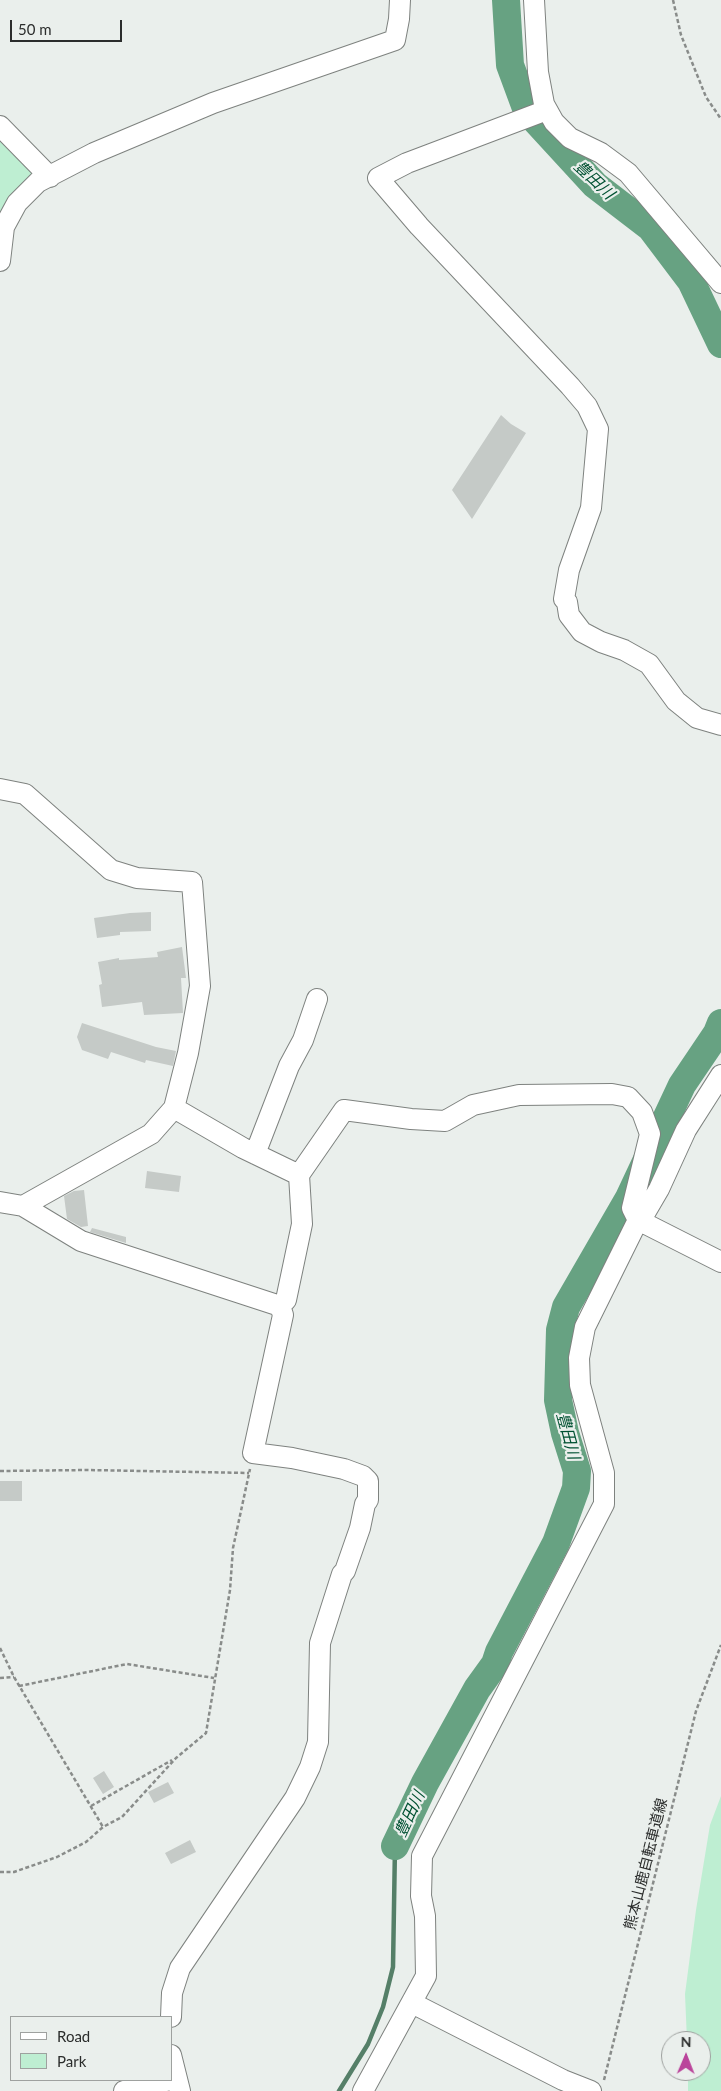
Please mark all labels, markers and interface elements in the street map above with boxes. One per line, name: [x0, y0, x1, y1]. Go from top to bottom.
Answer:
scale bar: [12, 10, 125, 42]
text: 50 m: [18, 20, 52, 38]
water label: 豊田川: [570, 157, 618, 203]
water label: 豊田川: [553, 1410, 583, 1462]
water label: 豊田川: [391, 1788, 429, 1840]
street label: 熊本山鹿自転車道線: [621, 1796, 671, 1932]
legend: [10, 2016, 172, 2081]
text: Road: [57, 2027, 90, 2045]
north arrow: [661, 2031, 711, 2081]
text: N: [681, 2033, 692, 2050]
text: Park: [57, 2052, 86, 2070]

